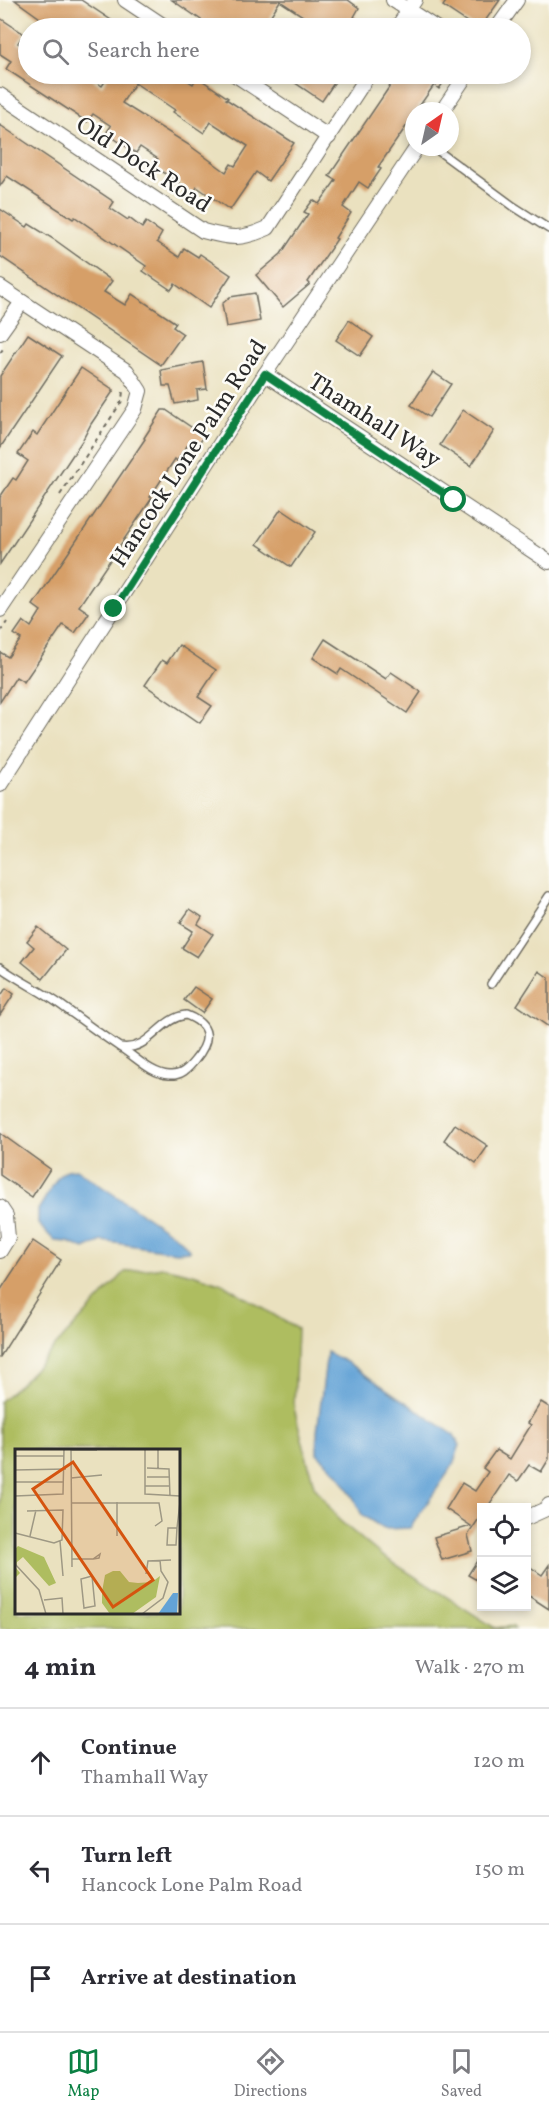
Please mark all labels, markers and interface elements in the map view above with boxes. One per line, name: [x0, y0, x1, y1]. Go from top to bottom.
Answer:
search box: [18, 18, 531, 84]
icon: search: [39, 35, 72, 68]
text: Search here: [87, 36, 200, 67]
north arrow: [405, 102, 459, 156]
street label: Old Dock Road: [68, 109, 217, 222]
street label: Hancock Lone Palm Road: [103, 333, 276, 575]
street label: Thamhall Way: [301, 366, 447, 477]
route start: [440, 486, 466, 512]
route end: [100, 595, 126, 621]
inset map: [15, 1449, 180, 1614]
map controls: [477, 1503, 531, 1611]
button: locate: [477, 1503, 531, 1557]
button: layers: [477, 1557, 531, 1611]
text: 4 min: [24, 1650, 96, 1686]
text: Walk · 270 m: [415, 1654, 525, 1682]
text: Continue: [81, 1733, 177, 1764]
icon: ahead: [24, 1746, 57, 1779]
text: 120 m: [473, 1748, 525, 1776]
text: Thamhall Way: [81, 1764, 208, 1792]
text: Turn left: [81, 1841, 172, 1872]
icon: left: [24, 1854, 57, 1887]
text: 150 m: [474, 1856, 525, 1884]
text: Hancock Lone Palm Road: [81, 1872, 303, 1900]
icon: arrive: [24, 1962, 57, 1995]
text: Arrive at destination: [81, 1963, 297, 1994]
tab: Map: [67, 2045, 100, 2103]
tab: Directions: [234, 2045, 307, 2103]
tab: Saved: [441, 2045, 482, 2103]

